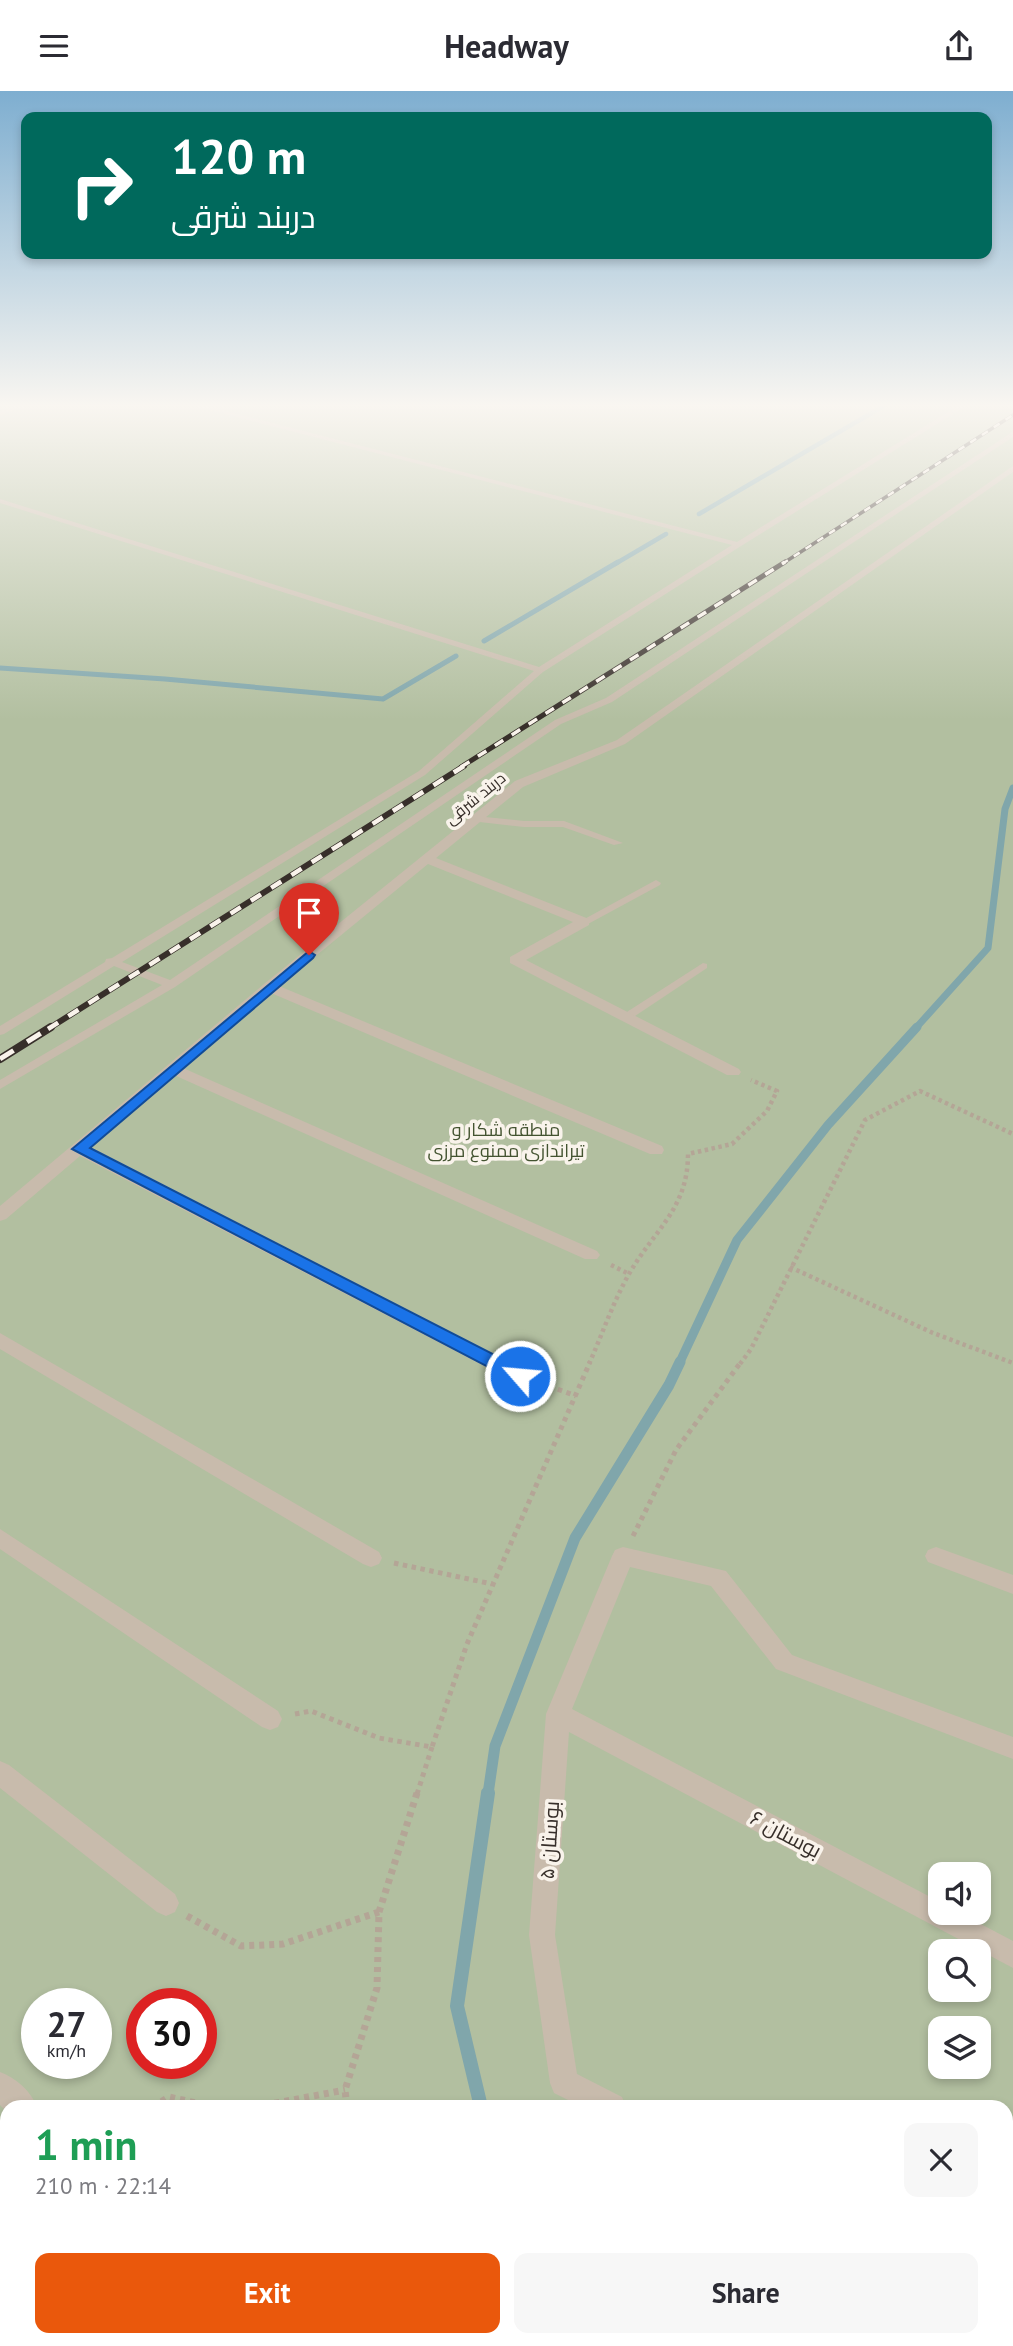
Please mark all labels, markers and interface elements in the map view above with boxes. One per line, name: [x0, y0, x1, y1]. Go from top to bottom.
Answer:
text: Headway: [444, 25, 569, 67]
icon: menu: [35, 27, 73, 65]
icon: share: [940, 27, 978, 65]
text: 120 m: [171, 124, 306, 188]
icon: right: [56, 140, 147, 231]
text: دربند شرقی: [171, 195, 315, 237]
street label: دربند شرقی: [441, 768, 510, 829]
pin: [279, 883, 339, 955]
icon: arrive: [290, 894, 328, 932]
park label: منطقه شکار و تیراندازی ممنوع مرزی: [427, 1118, 585, 1163]
position arrow: [483, 1339, 557, 1413]
street label: بوستان ۵: [533, 1800, 565, 1880]
street label: بوستان ۶: [746, 1804, 826, 1864]
map controls: [928, 1862, 991, 2079]
button: sound: [928, 1862, 991, 1925]
button: search: [928, 1939, 991, 2002]
speed limit sign: 30: [126, 1988, 217, 2079]
text: 27: [47, 2001, 86, 2047]
button: layers: [928, 2016, 991, 2079]
text: km/h: [47, 2039, 86, 2062]
text: 1 min: [35, 2117, 137, 2172]
button: close: [904, 2123, 978, 2197]
text: 210 m · 22:14: [35, 2171, 171, 2200]
button: Exit: [35, 2253, 500, 2333]
button: Share: [514, 2253, 978, 2333]

